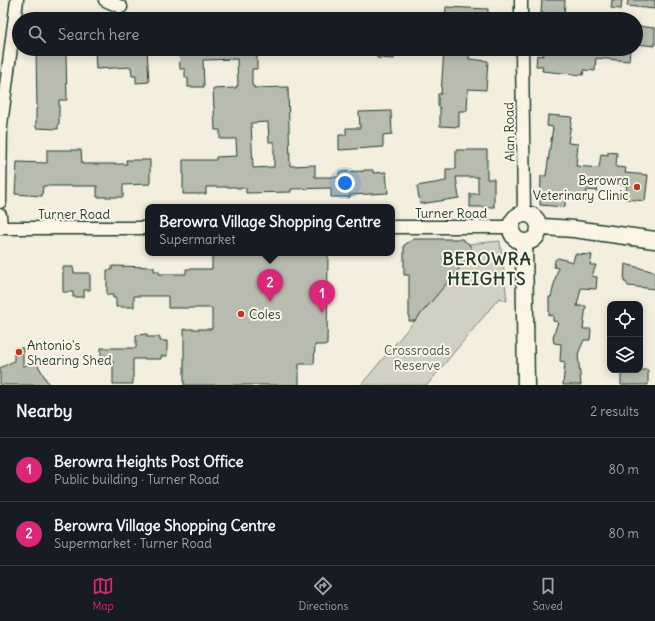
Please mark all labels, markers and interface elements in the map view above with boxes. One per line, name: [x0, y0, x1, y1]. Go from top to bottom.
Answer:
search box: [12, 12, 643, 56]
icon: search: [26, 23, 48, 45]
text: Search here: [58, 25, 139, 44]
street label: Alan Road: [500, 102, 519, 162]
place label: Berowra Veterinary Clinic: [533, 172, 629, 204]
your location: [335, 173, 355, 193]
marker: Berowra Veterinary Clinic: [632, 182, 642, 192]
popup: [145, 204, 395, 256]
street label: Turner Road: [415, 205, 487, 222]
street label: Turner Road: [38, 206, 110, 223]
text: Berowra Village Shopping Centre: [159, 212, 381, 231]
text: Supermarket: [159, 231, 236, 248]
district label: BEROWRA HEIGHTS: [442, 248, 532, 290]
pin: 2: [257, 269, 283, 302]
pin: 1: [309, 280, 335, 313]
map controls: [607, 301, 643, 373]
button: locate: [607, 301, 643, 337]
place label: Coles: [249, 306, 281, 323]
marker: Coles: [236, 309, 246, 319]
place label: Antonio's Shearing Shed: [27, 337, 112, 369]
button: layers: [607, 337, 643, 373]
park label: Crossroads Reserve: [384, 342, 450, 374]
marker: Antonio's Shearing Shed: [14, 347, 24, 357]
text: Nearby: [16, 400, 72, 422]
text: 2 results: [590, 403, 639, 420]
text: Berowra Heights Post Office: [54, 452, 243, 471]
text: 1: [26, 461, 32, 478]
text: 80 m: [608, 461, 639, 478]
text: Public building · Turner Road: [54, 471, 219, 488]
text: Berowra Village Shopping Centre: [54, 516, 276, 535]
text: 2: [25, 525, 33, 542]
text: 80 m: [608, 525, 639, 542]
text: Supermarket · Turner Road: [54, 535, 212, 552]
tab: Map: [92, 575, 114, 613]
tab: Directions: [299, 575, 348, 613]
tab: Saved: [533, 575, 563, 613]

